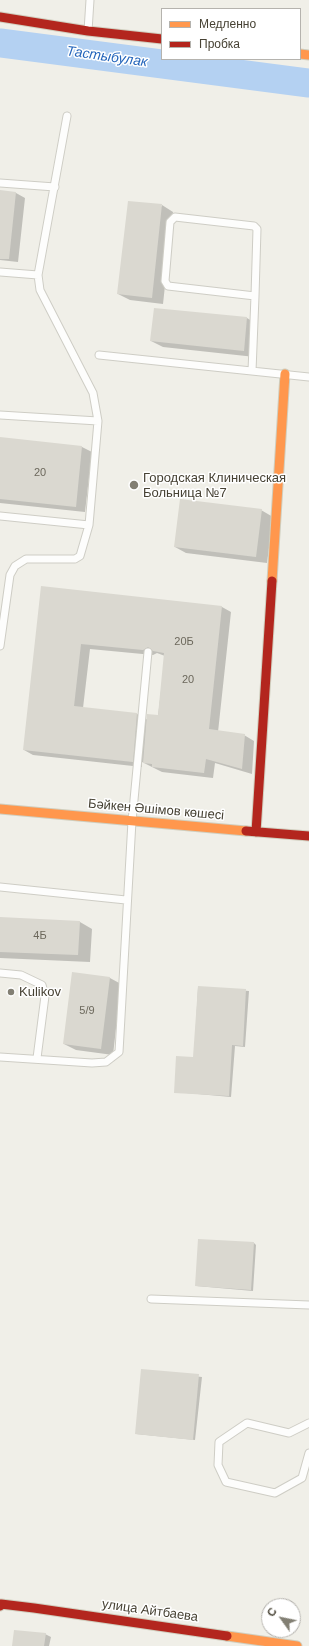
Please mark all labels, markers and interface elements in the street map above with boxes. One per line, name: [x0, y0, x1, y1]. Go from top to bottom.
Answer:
legend: [161, 8, 301, 60]
text: Медленно: [199, 17, 256, 31]
text: Пробка: [199, 37, 240, 51]
water label: Тастыбулак: [65, 43, 149, 71]
house number: 20: [34, 466, 46, 480]
place label: Городская Клиническая Больница №7: [143, 470, 286, 501]
marker: Городская Клиническая Больница №7: [128, 479, 140, 491]
house number: 20Б: [174, 635, 194, 649]
house number: 20: [182, 673, 194, 687]
street label: Бәйкен Әшімов көшесі: [87, 796, 225, 824]
house number: 4Б: [33, 929, 47, 943]
place label: Kulikov: [19, 984, 61, 1000]
marker: Kulikov: [6, 987, 16, 997]
house number: 5/9: [79, 1004, 95, 1018]
street label: улица Айтбаева: [101, 1597, 199, 1625]
north arrow: [261, 1598, 301, 1638]
text: С: [265, 1605, 279, 1619]

